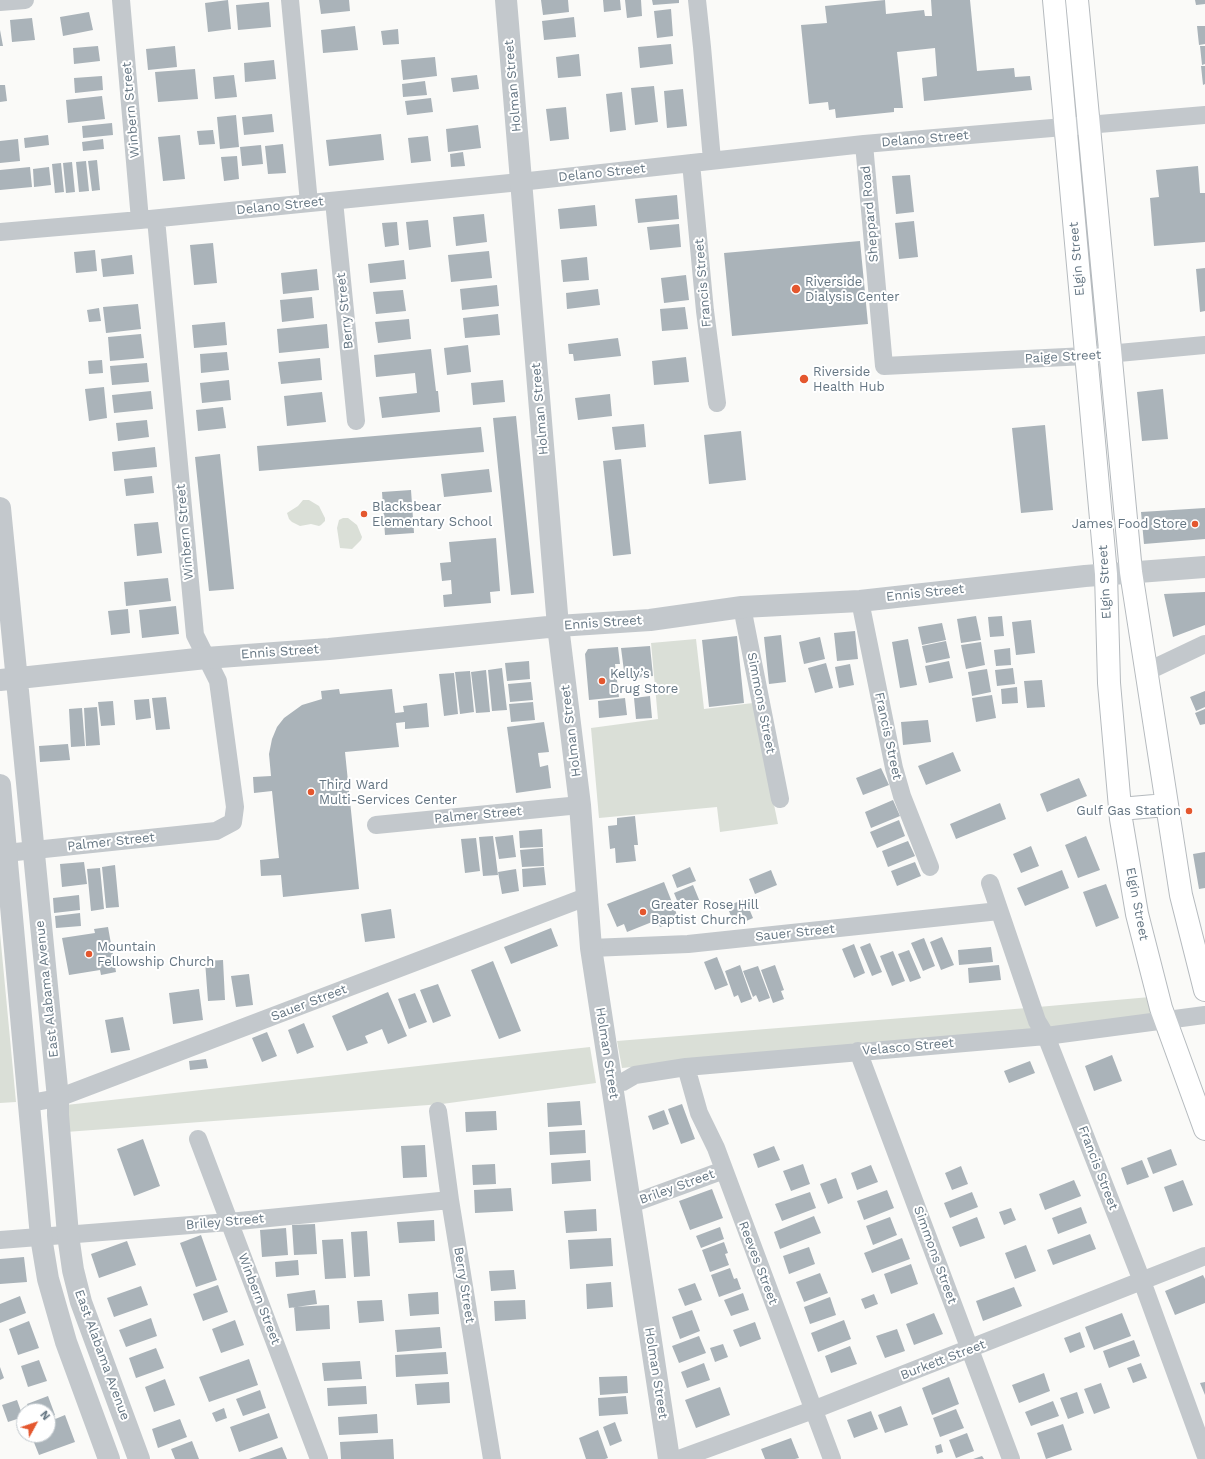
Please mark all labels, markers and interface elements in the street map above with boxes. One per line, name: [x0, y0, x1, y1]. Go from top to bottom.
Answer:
street label: Holman Street: [501, 39, 525, 133]
street label: Winbern Street: [119, 61, 143, 159]
street label: Delano Street: [881, 127, 969, 151]
street label: Delano Street: [558, 161, 646, 185]
street label: Sheppard Road: [858, 165, 882, 263]
street label: Delano Street: [236, 194, 324, 218]
street label: Elgin Street: [1066, 221, 1088, 297]
street label: Francis Street: [691, 238, 715, 328]
street label: Berry Street: [333, 272, 357, 350]
place label: Riverside Dialysis Center: [805, 274, 900, 305]
marker: Riverside Dialysis Center: [790, 283, 802, 295]
street label: Paige Street: [1024, 347, 1102, 367]
street label: Holman Street: [528, 362, 552, 456]
place label: Riverside Health Hub: [813, 364, 885, 395]
marker: Riverside Health Hub: [798, 373, 810, 385]
street label: Winbern Street: [173, 483, 197, 581]
place label: Blacksbear Elementary School: [372, 499, 492, 530]
marker: Blacksbear Elementary School: [359, 509, 369, 519]
place label: James Food Store: [1072, 516, 1187, 532]
marker: James Food Store: [1190, 519, 1200, 529]
street label: Elgin Street: [1095, 545, 1115, 619]
street label: Ennis Street: [885, 581, 965, 605]
street label: Ennis Street: [563, 612, 643, 634]
street label: Ennis Street: [240, 641, 320, 663]
street label: Simmons Street: [744, 651, 778, 755]
place label: Kelly’s Drug Store: [610, 666, 678, 697]
marker: Kelly’s Drug Store: [597, 676, 607, 686]
street label: Holman Street: [558, 684, 584, 778]
street label: Francis Street: [871, 691, 905, 781]
place label: Third Ward Multi-Services Center: [319, 777, 457, 808]
marker: Third Ward Multi-Services Center: [306, 787, 316, 797]
street label: Palmer Street: [433, 803, 523, 827]
place label: Gulf Gas Station: [1076, 803, 1181, 819]
marker: Gulf Gas Station: [1184, 806, 1194, 816]
street label: Palmer Street: [66, 830, 156, 854]
street label: Elgin Street: [1122, 866, 1152, 942]
place label: Greater Rose Hill Baptist Church: [651, 897, 759, 928]
marker: Greater Rose Hill Baptist Church: [638, 907, 648, 917]
street label: East Alabama Avenue: [32, 920, 62, 1058]
street label: Sauer Street: [754, 921, 836, 945]
place label: Mountain Fellowship Church: [97, 939, 214, 970]
marker: Mountain Fellowship Church: [84, 949, 94, 959]
street label: Sauer Street: [269, 981, 349, 1025]
street label: Holman Street: [592, 1006, 622, 1100]
street label: Velasco Street: [861, 1035, 955, 1059]
street label: Francis Street: [1075, 1124, 1121, 1212]
street label: Briley Street: [637, 1166, 717, 1208]
street label: Simmons Street: [910, 1204, 960, 1306]
street label: Briley Street: [185, 1211, 265, 1233]
street label: Reeves Street: [735, 1219, 781, 1307]
street label: Berry Street: [450, 1246, 478, 1324]
street label: Winbern Street: [234, 1251, 284, 1347]
street label: East Alabama Avenue: [71, 1288, 133, 1422]
street label: Holman Street: [641, 1326, 671, 1420]
street label: Burkett Street: [898, 1337, 988, 1383]
north arrow: [16, 1403, 56, 1443]
text: N: [37, 1408, 52, 1423]

